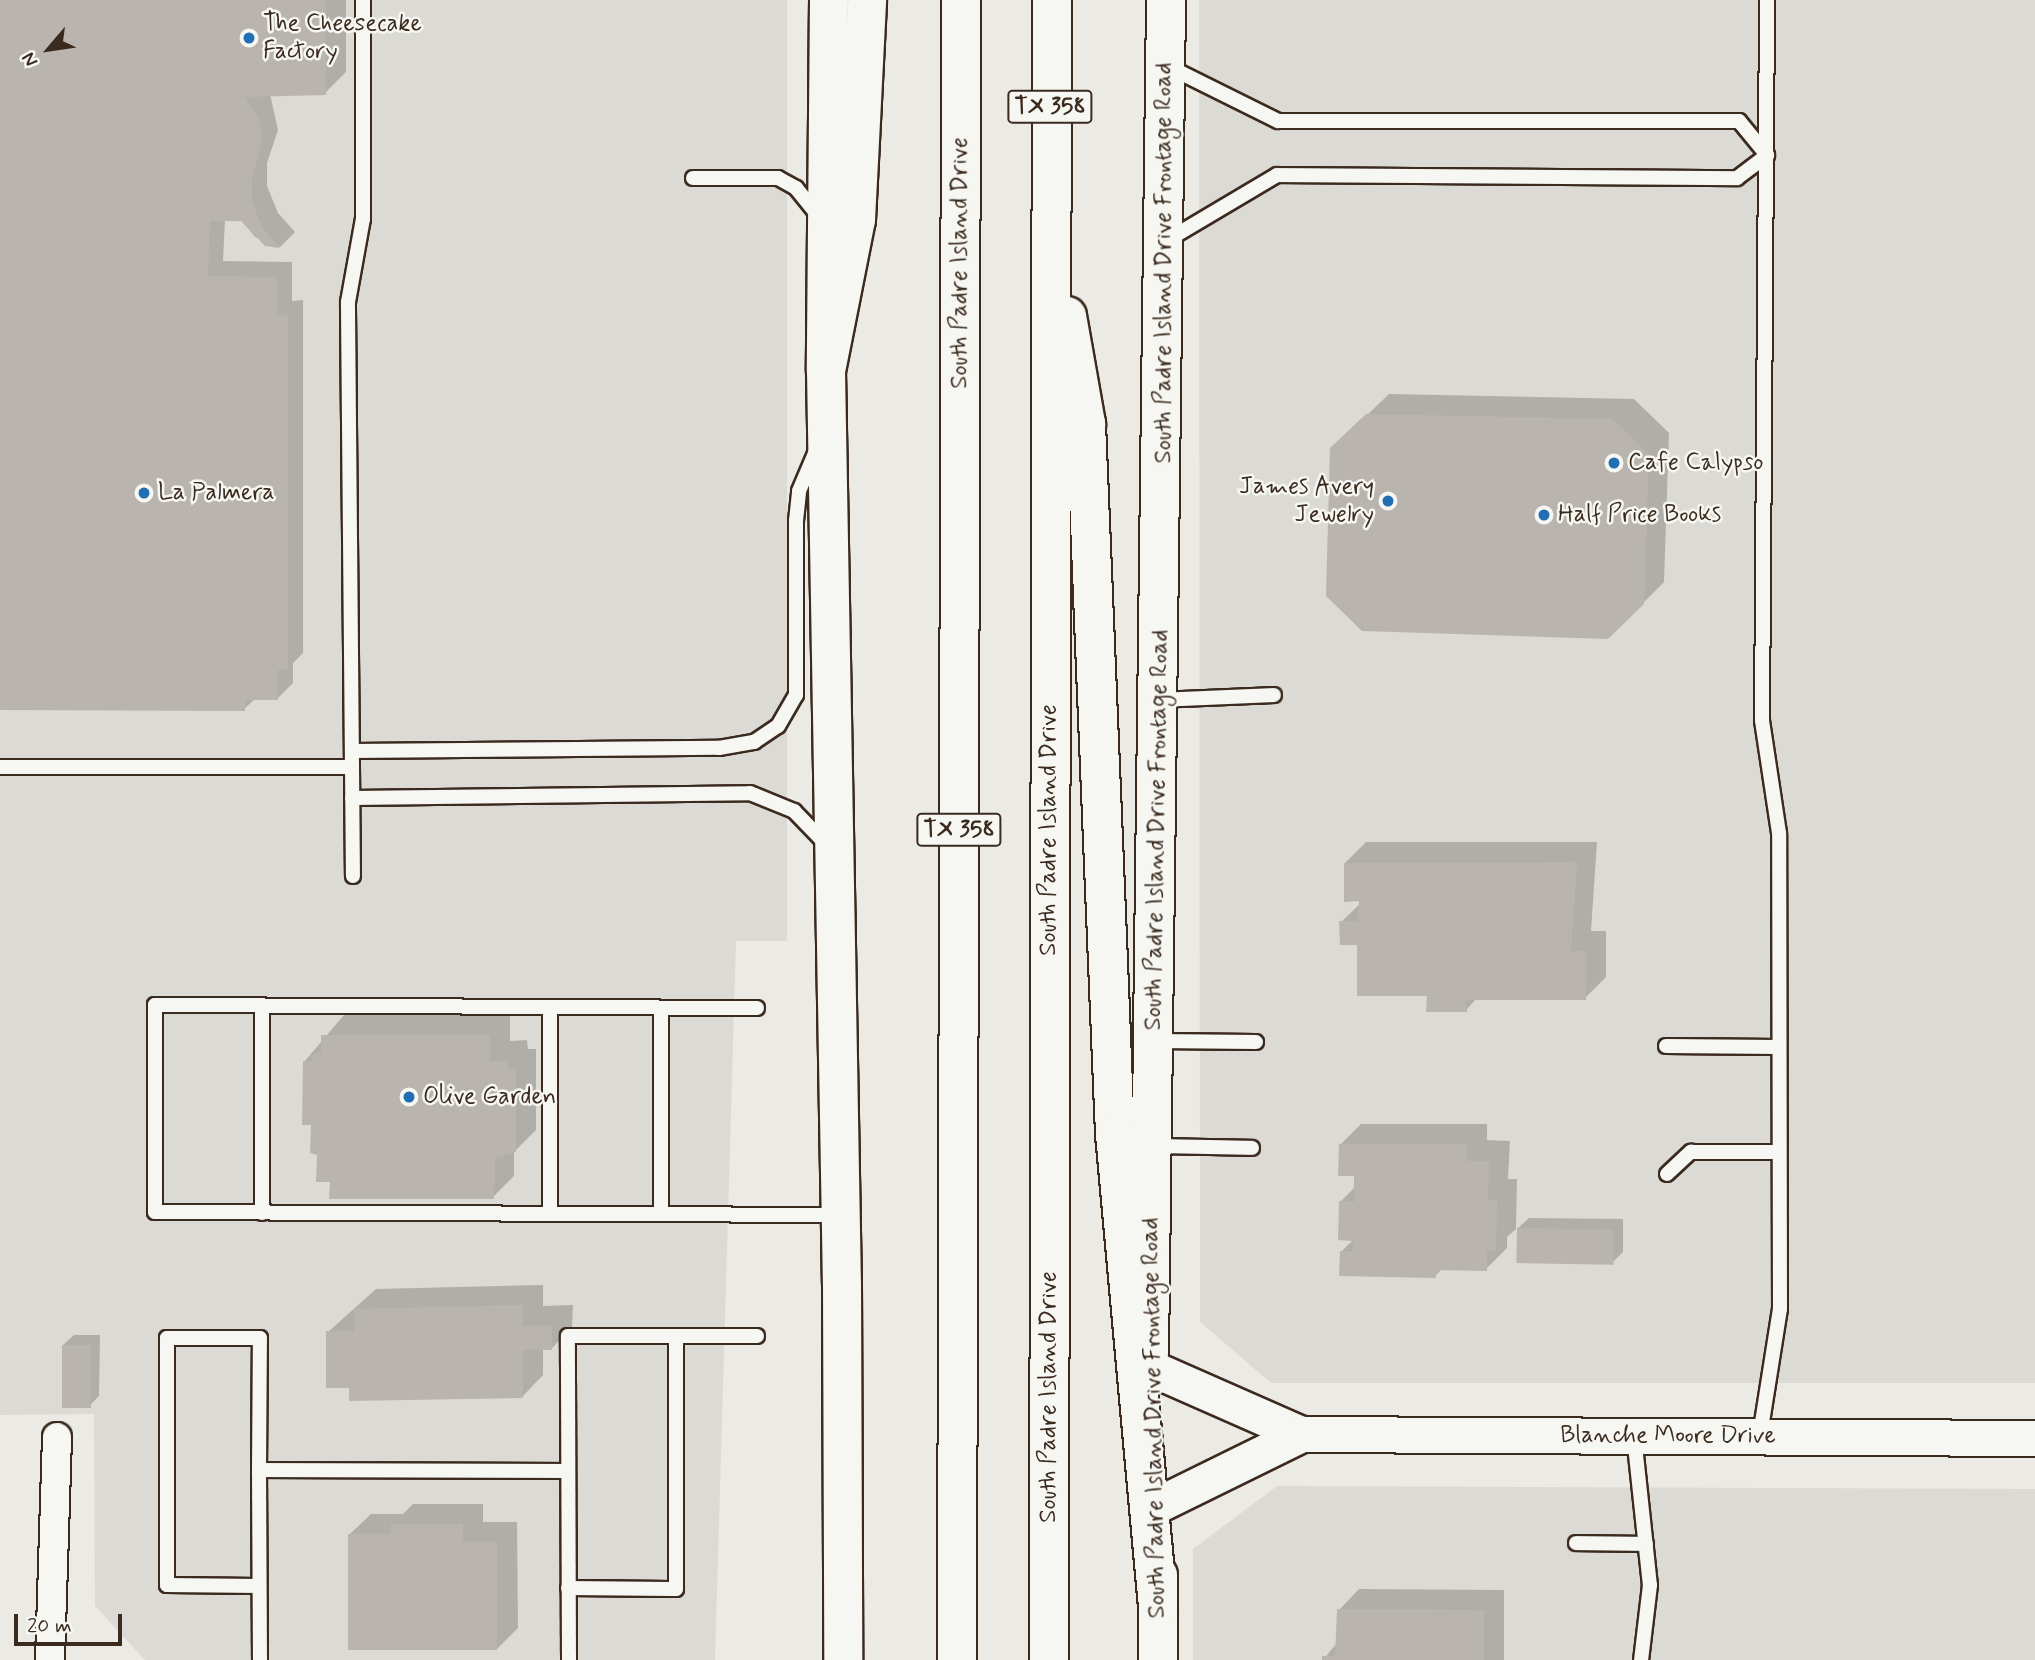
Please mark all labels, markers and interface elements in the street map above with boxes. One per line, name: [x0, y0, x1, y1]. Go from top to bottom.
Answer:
place label: The Cheesecake Factory: [263, 10, 425, 66]
north arrow: [14, 14, 84, 84]
marker: The Cheesecake Factory: [241, 30, 257, 46]
text: N: [16, 48, 44, 71]
street label: South Padre Island Drive Frontage Road: [1150, 61, 1178, 465]
road number: TX 358: [1006, 88, 1094, 127]
street label: South Padre Island Drive: [946, 136, 974, 390]
place label: Cafe Calypso: [1628, 449, 1762, 477]
marker: Cafe Calypso: [1606, 455, 1622, 471]
place label: James Avery Jewelry: [1240, 473, 1374, 529]
place label: La Palmera: [158, 479, 284, 507]
marker: La Palmera: [136, 485, 152, 501]
marker: James Avery Jewelry: [1380, 493, 1396, 509]
place label: Half Price Books: [1558, 501, 1722, 529]
marker: Half Price Books: [1536, 507, 1552, 523]
street label: South Padre Island Drive Frontage Road: [1139, 628, 1175, 1032]
street label: South Padre Island Drive: [1035, 703, 1063, 957]
road number: TX 358: [915, 810, 1003, 850]
place label: Olive Garden: [423, 1083, 554, 1111]
marker: Olive Garden: [401, 1089, 417, 1105]
street label: South Padre Island Drive Frontage Road: [1136, 1216, 1172, 1620]
street label: South Padre Island Drive: [1035, 1270, 1063, 1524]
street label: Blanche Moore Drive: [1561, 1422, 1775, 1450]
scale bar: [18, 1600, 126, 1644]
text: 20 m: [27, 1612, 72, 1640]

